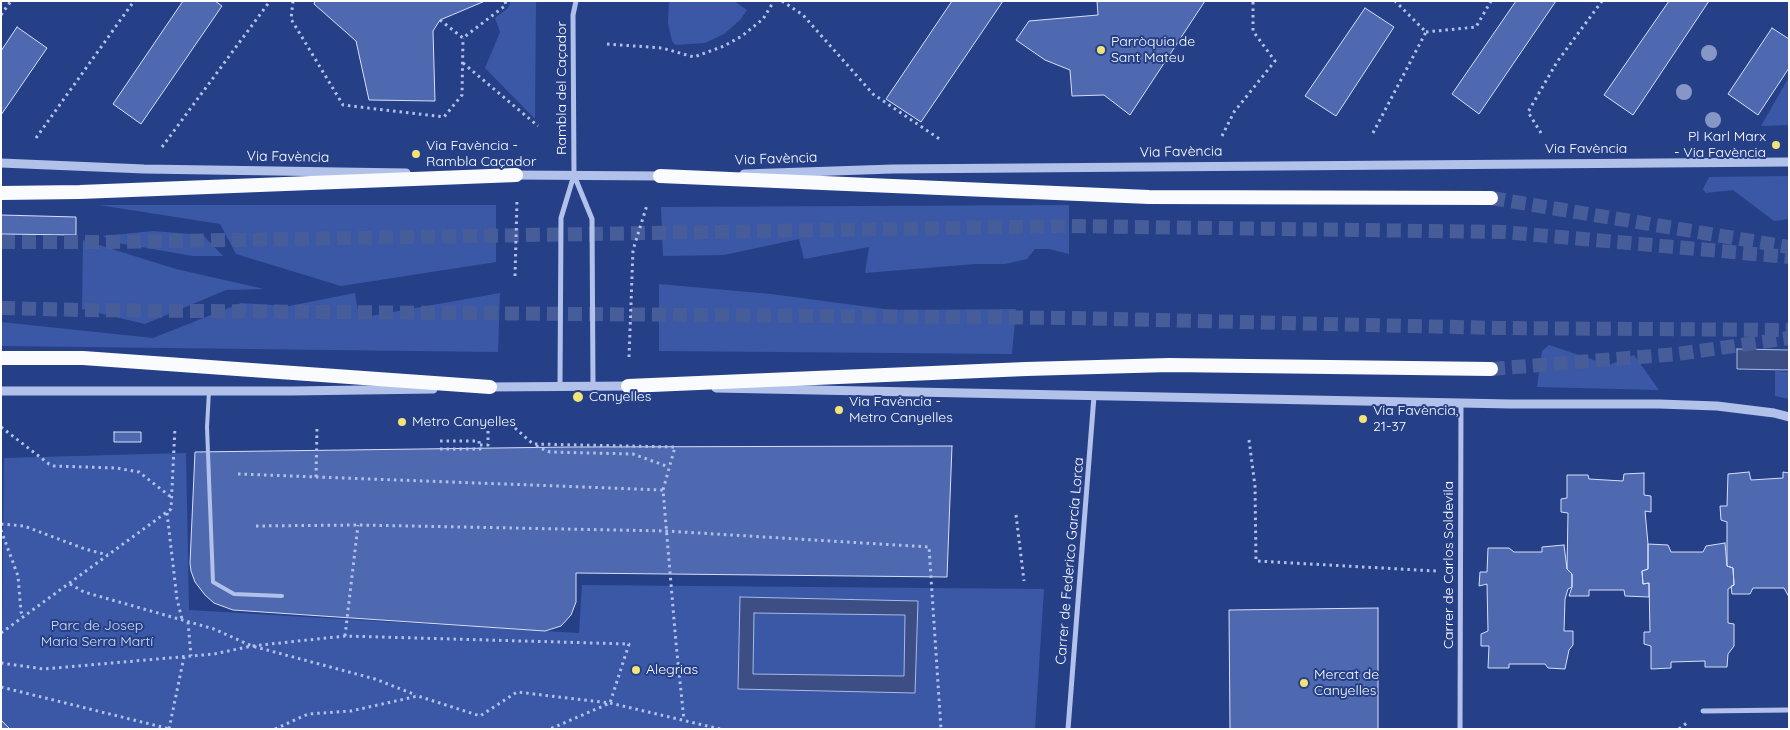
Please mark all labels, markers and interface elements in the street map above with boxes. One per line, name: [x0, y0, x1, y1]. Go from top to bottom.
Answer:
street label: Rambla del Caçador: [554, 21, 570, 155]
place label: Parròquia de Sant Mateu: [1111, 34, 1195, 66]
marker: Parròquia de Sant Mateu: [1095, 44, 1107, 56]
place label: Pl Karl Marx - Via Favència: [1674, 129, 1766, 162]
place label: Via Favència - Rambla Caçador: [426, 138, 536, 170]
marker: Pl Karl Marx - Via Favència: [1770, 139, 1782, 151]
street label: Via Favència: [1545, 141, 1627, 157]
street label: Via Favència: [1140, 143, 1222, 161]
street label: Via Favència: [247, 148, 329, 166]
marker: Via Favència - Rambla Caçador: [410, 148, 422, 160]
street label: Via Favència: [734, 149, 818, 169]
place label: Canyelles: [589, 389, 651, 405]
marker: Canyelles: [571, 390, 585, 404]
place label: Via Favència - Metro Canyelles: [849, 394, 953, 427]
place label: Via Favència, 21-37: [1373, 403, 1458, 436]
marker: Via Favència - Metro Canyelles: [833, 404, 845, 416]
marker: Via Favència, 21-37: [1357, 413, 1369, 425]
place label: Metro Canyelles: [412, 414, 516, 430]
marker: Metro Canyelles: [396, 416, 408, 428]
street label: Carrer de Federico García Lorca: [1053, 457, 1087, 665]
street label: Carrer de Carlos Soldevila: [1441, 481, 1457, 649]
park label: Parc de Josep Maria Serra Martí: [41, 618, 153, 650]
place label: Alegrias: [646, 662, 698, 678]
marker: Alegrias: [630, 664, 642, 676]
place label: Mercat de Canyelles: [1314, 667, 1379, 700]
marker: Mercat de Canyelles: [1298, 677, 1310, 689]

